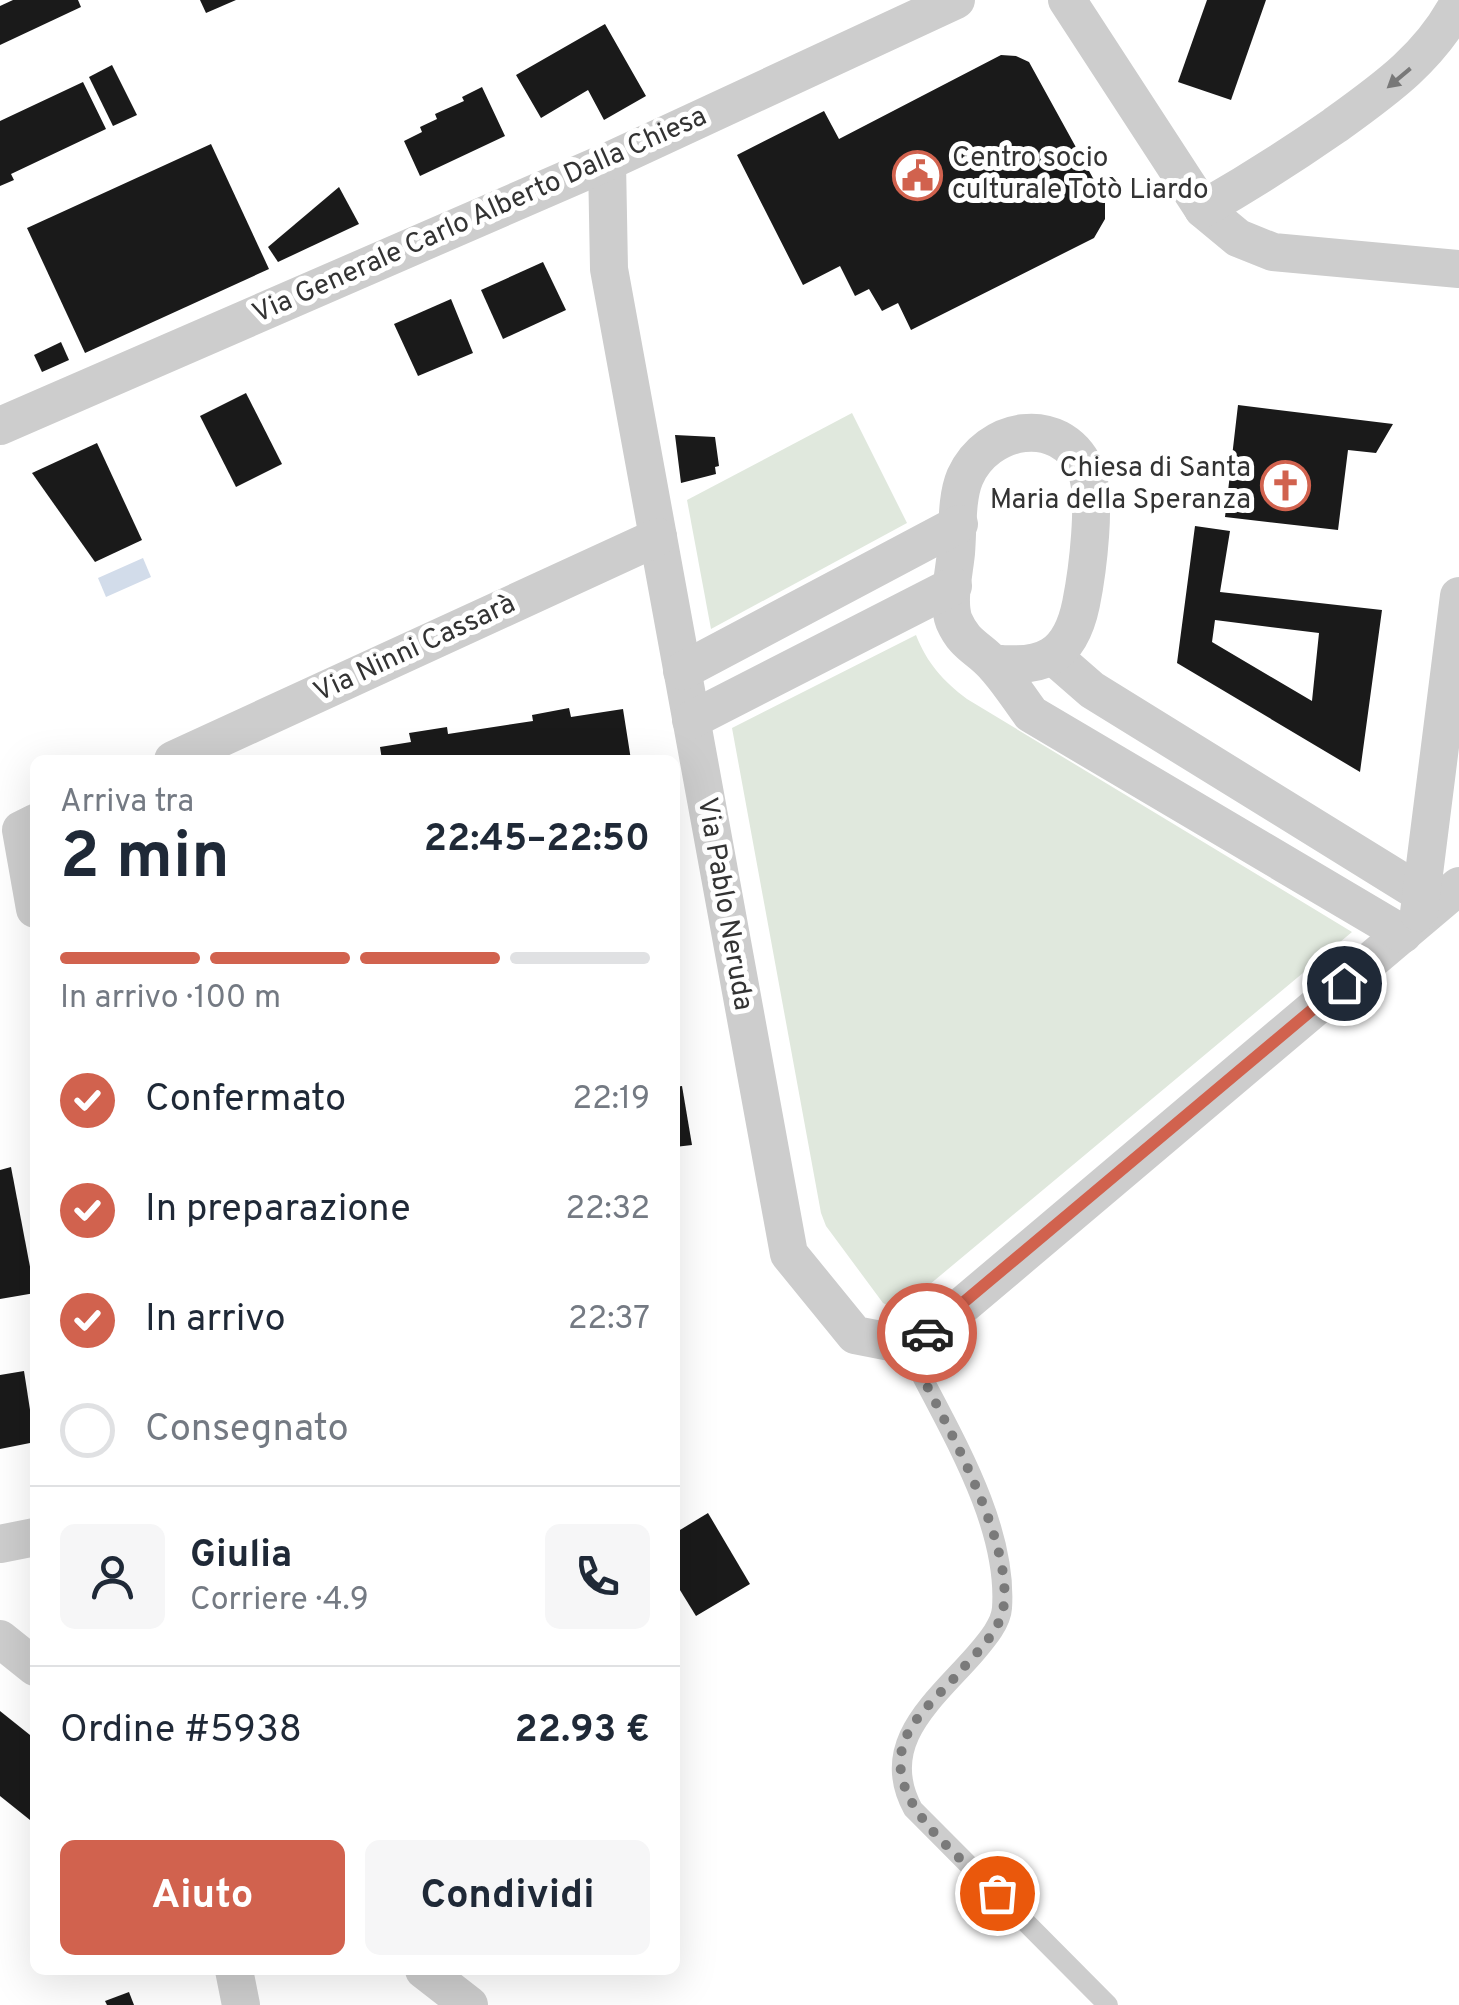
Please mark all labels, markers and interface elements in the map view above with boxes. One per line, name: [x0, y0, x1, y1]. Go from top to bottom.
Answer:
one-way arrow: [1387, 67, 1412, 88]
street label: Via Generale Carlo Alberto Dalla Chiesa: [247, 99, 713, 333]
place label: Centro socio culturale Totò Liardo: [952, 141, 1209, 209]
public building icon: Centro socio culturale Totò Liardo: [891, 149, 943, 201]
place label: Chiesa di Santa Maria della Speranza: [990, 451, 1251, 519]
church icon: Chiesa di Santa Maria della Speranza: [1260, 459, 1312, 511]
street label: Via Ninni Cassarà: [309, 587, 521, 711]
text: Arriva tra: [60, 783, 194, 823]
street label: Via Pablo Neruda: [688, 795, 760, 1013]
text: 22:45–22:50: [424, 816, 650, 865]
text: 2 min: [60, 819, 230, 901]
pin: [1302, 941, 1387, 1026]
icon: home: [1317, 956, 1372, 1011]
text: In arrivo · 100 m: [60, 979, 281, 1019]
icon: check: [60, 1073, 115, 1128]
text: Confermato: [145, 1076, 346, 1125]
text: 22:19: [573, 1080, 650, 1120]
icon: check: [60, 1183, 115, 1238]
text: In preparazione: [145, 1186, 411, 1235]
text: 22:32: [565, 1190, 650, 1230]
courier: [877, 1283, 977, 1383]
icon: check: [60, 1293, 115, 1348]
text: In arrivo: [145, 1296, 286, 1345]
text: 22:37: [568, 1300, 650, 1340]
icon: car: [900, 1306, 955, 1361]
text: Consegnato: [145, 1406, 349, 1455]
button: person: [60, 1524, 165, 1629]
button: phone: [545, 1524, 650, 1629]
text: Giulia: [190, 1532, 292, 1581]
text: Corriere · 4.9: [190, 1581, 369, 1621]
text: Ordine #5938: [60, 1707, 302, 1756]
text: 22.93 €: [515, 1707, 650, 1756]
button: Aiuto: [60, 1840, 345, 1955]
button: Condividi: [365, 1840, 650, 1955]
pin: [955, 1851, 1040, 1936]
icon: bag: [970, 1866, 1025, 1921]

